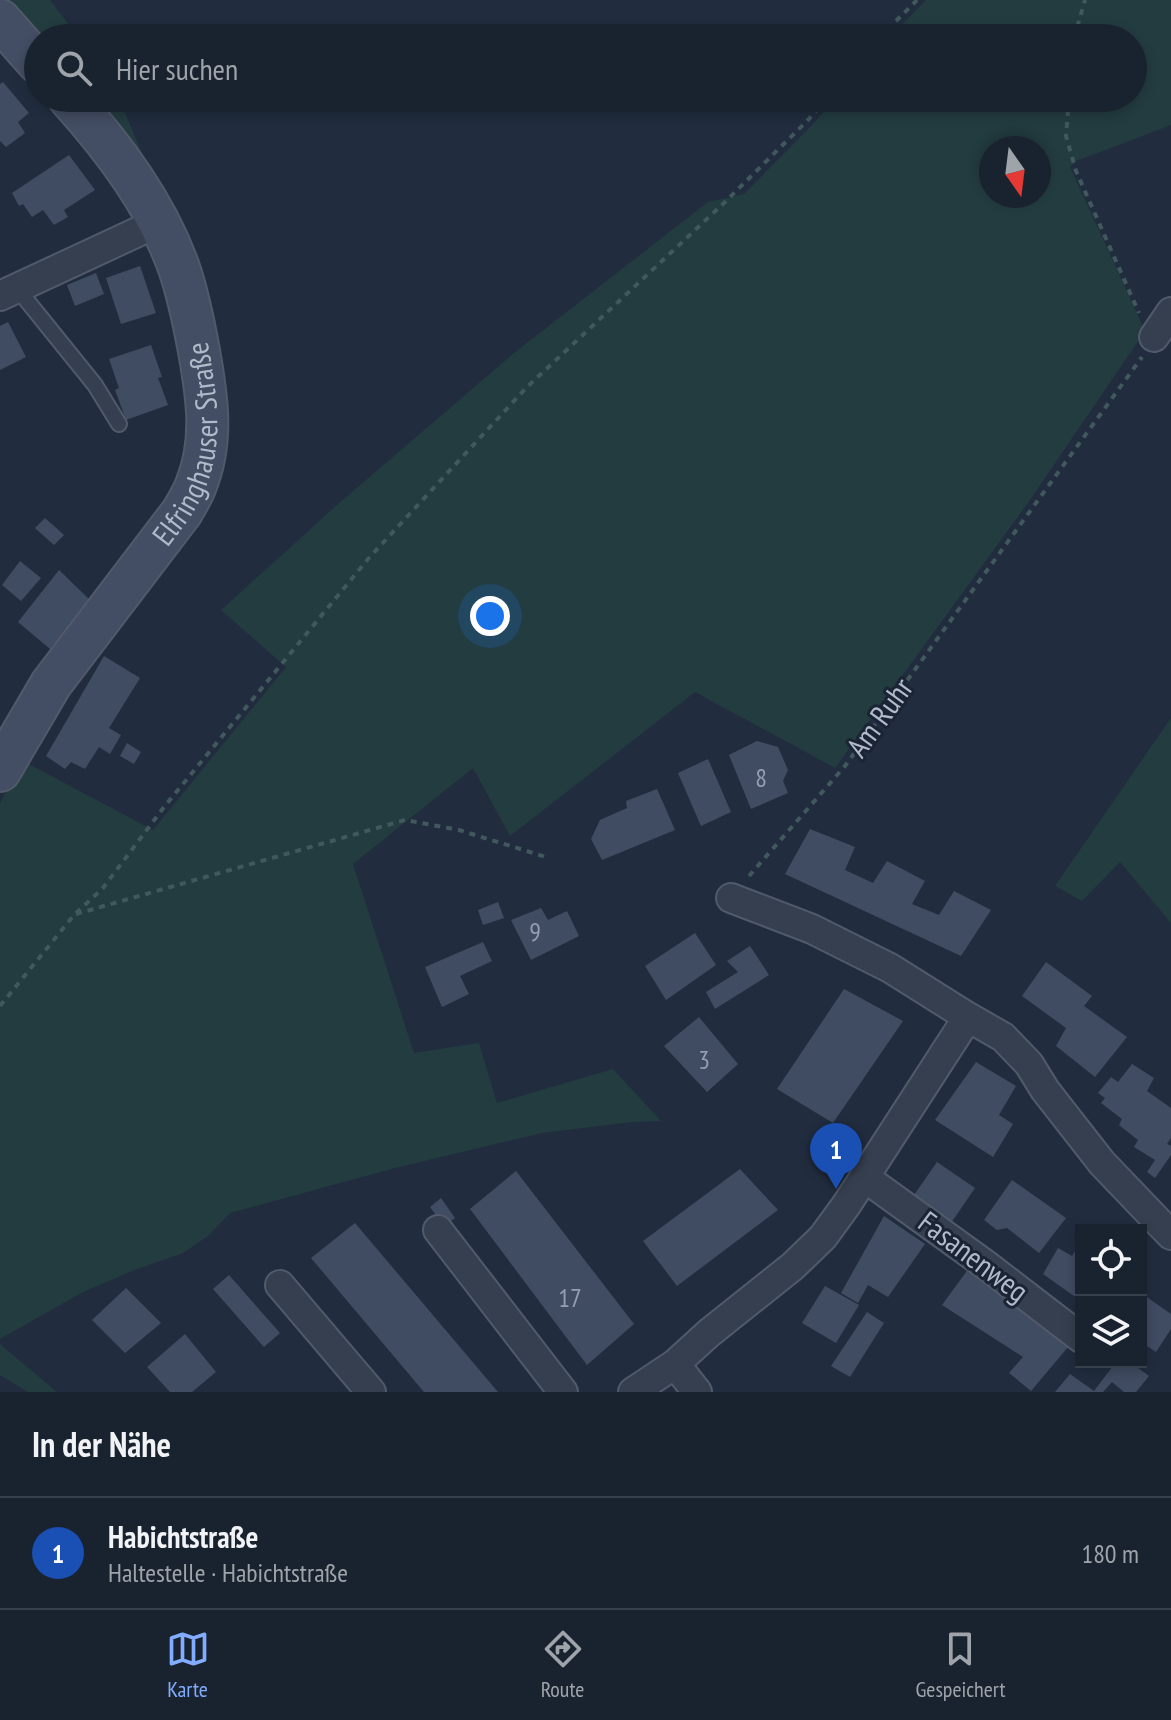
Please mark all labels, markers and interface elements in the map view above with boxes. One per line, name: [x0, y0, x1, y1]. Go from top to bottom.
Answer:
search box: [24, 24, 1147, 112]
icon: search: [52, 46, 96, 90]
text: Hier suchen: [116, 49, 238, 88]
north arrow: [979, 136, 1051, 208]
street label: Elfringhauser Straße: [143, 339, 225, 552]
your location: [470, 596, 510, 636]
street label: Am Ruhr: [837, 669, 921, 765]
house number: 8: [755, 761, 767, 794]
house number: 9: [529, 915, 541, 948]
house number: 3: [698, 1043, 710, 1076]
pin: 1: [810, 1123, 862, 1189]
street label: Fasanenweg: [911, 1202, 1037, 1310]
map controls: [1075, 1224, 1147, 1368]
button: locate: [1075, 1224, 1147, 1296]
house number: 17: [558, 1281, 582, 1314]
button: layers: [1075, 1296, 1147, 1368]
text: In der Nähe: [32, 1422, 171, 1466]
text: Habichtstraße: [108, 1517, 258, 1556]
text: 1: [52, 1537, 64, 1570]
text: 180 m: [1081, 1537, 1139, 1570]
text: Haltestelle · Habichtstraße: [108, 1556, 348, 1589]
tab: Karte: [166, 1627, 210, 1703]
tab: Route: [541, 1627, 585, 1703]
tab: Gespeichert: [916, 1627, 1005, 1703]

